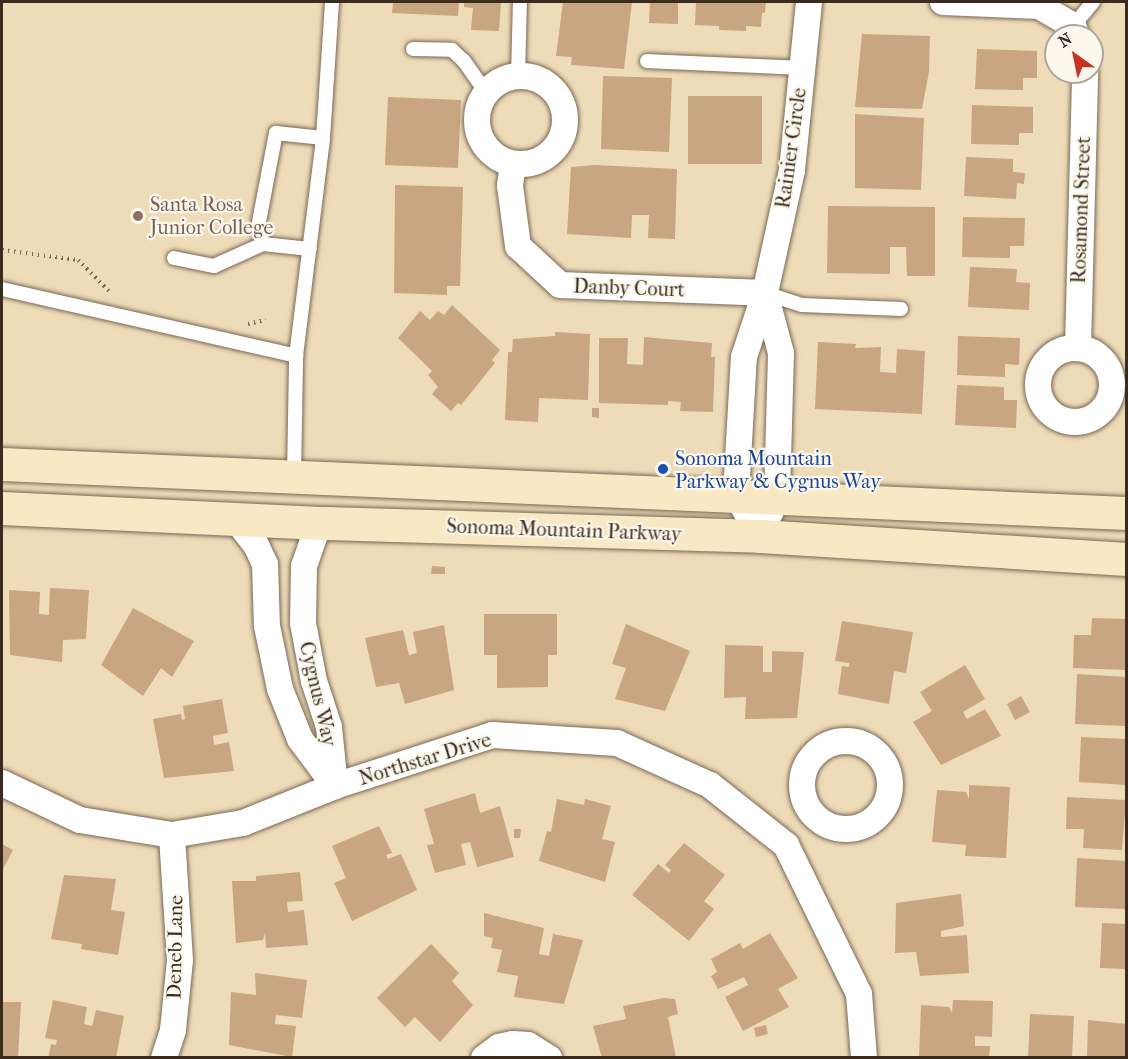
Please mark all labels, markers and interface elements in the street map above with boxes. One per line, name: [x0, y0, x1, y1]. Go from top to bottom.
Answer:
north arrow: [1044, 24, 1104, 84]
text: N: [1055, 29, 1075, 51]
street label: Rainier Circle: [771, 86, 811, 210]
street label: Rosamond Street: [1066, 136, 1096, 284]
place label: Santa Rosa Junior College: [150, 192, 273, 239]
marker: Santa Rosa Junior College: [131, 209, 145, 223]
street label: Danby Court: [573, 274, 685, 302]
place label: Sonoma Mountain Parkway & Cygnus Way: [675, 446, 881, 493]
marker: Sonoma Mountain Parkway & Cygnus Way: [656, 462, 670, 476]
street label: Sonoma Mountain Parkway: [446, 514, 682, 546]
street label: Cygnus Way: [294, 639, 342, 749]
street label: Northstar Drive: [356, 727, 494, 791]
street label: Deneb Lane: [162, 895, 188, 999]

